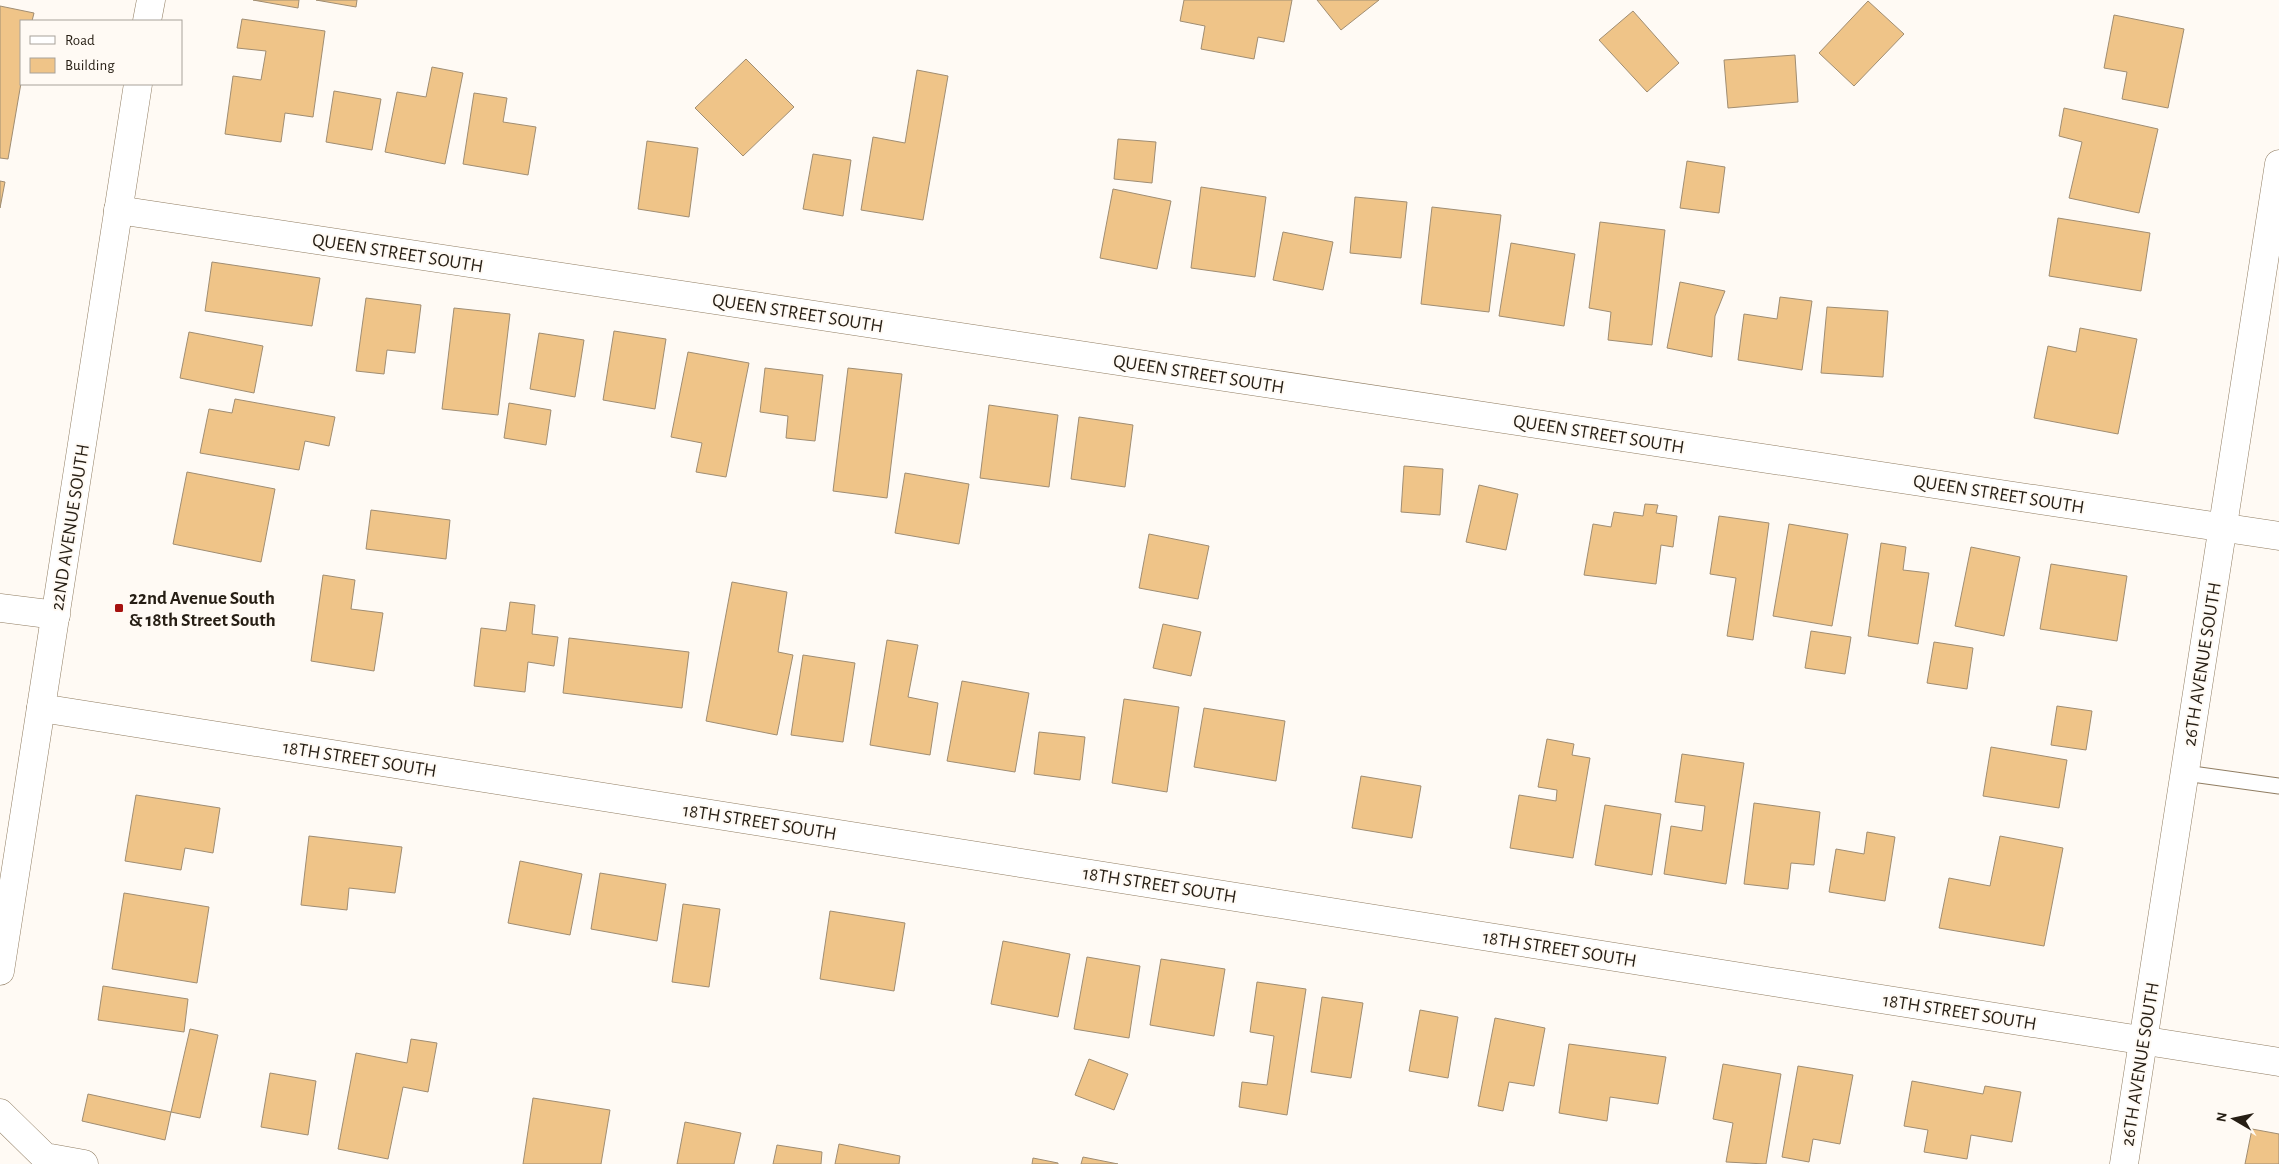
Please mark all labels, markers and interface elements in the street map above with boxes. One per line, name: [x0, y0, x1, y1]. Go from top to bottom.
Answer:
legend: [20, 20, 182, 85]
text: Road: [65, 33, 95, 48]
text: Building: [65, 58, 115, 73]
street label: QUEEN STREET SOUTH: [311, 231, 485, 276]
street label: QUEEN STREET SOUTH: [711, 291, 885, 336]
street label: QUEEN STREET SOUTH: [1112, 352, 1286, 397]
street label: QUEEN STREET SOUTH: [1512, 412, 1686, 457]
street label: 22ND AVENUE SOUTH: [48, 443, 93, 612]
street label: QUEEN STREET SOUTH: [1912, 472, 2086, 517]
street label: 26TH AVENUE SOUTH: [2180, 581, 2225, 748]
place label: 22nd Avenue South & 18th Street South: [129, 589, 276, 630]
marker: 22nd Avenue South & 18th Street South: [113, 602, 125, 614]
street label: 18TH STREET SOUTH: [281, 738, 438, 781]
street label: 18TH STREET SOUTH: [681, 801, 838, 844]
street label: 18TH STREET SOUTH: [1081, 864, 1238, 907]
street label: 18TH STREET SOUTH: [1481, 928, 1638, 971]
street label: 26TH AVENUE SOUTH: [2118, 981, 2163, 1148]
street label: 18TH STREET SOUTH: [1881, 991, 2038, 1034]
north arrow: [2209, 1094, 2259, 1144]
text: N: [2214, 1111, 2230, 1123]

